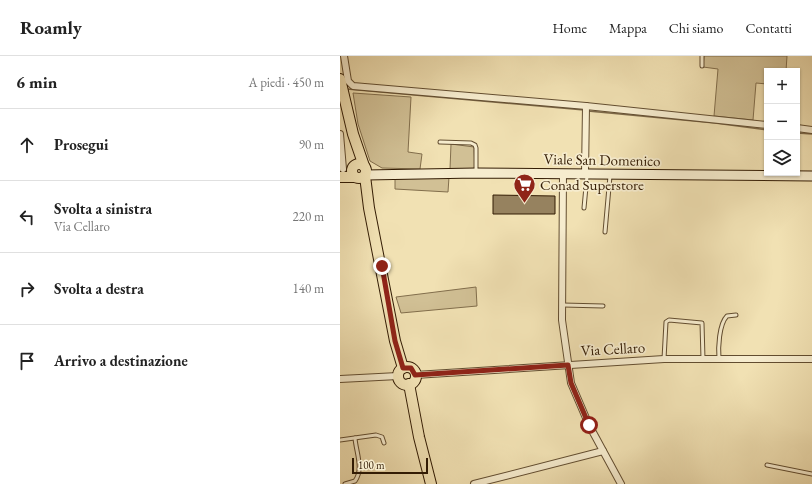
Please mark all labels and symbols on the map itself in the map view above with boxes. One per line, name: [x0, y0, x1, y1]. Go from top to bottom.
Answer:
street label: Viale San Domenico: [543, 149, 661, 170]
supermarket icon: Conad Superstore: [511, 172, 537, 205]
place label: Conad Superstore: [540, 175, 644, 194]
route end: [373, 257, 391, 275]
street label: Via Cellaro: [580, 337, 646, 360]
route start: [580, 416, 598, 434]
scale bar: [352, 456, 428, 475]

